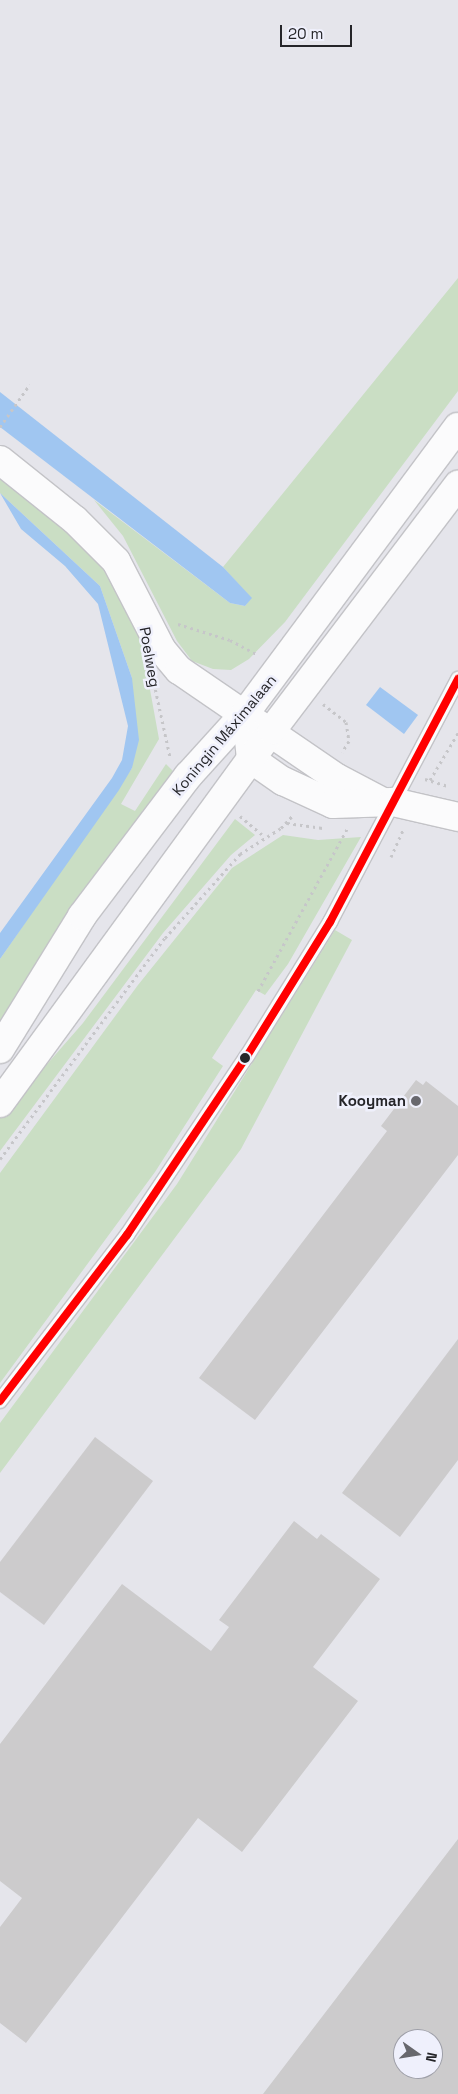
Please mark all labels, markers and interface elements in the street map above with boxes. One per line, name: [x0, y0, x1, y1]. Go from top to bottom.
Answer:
scale bar: [283, 15, 356, 47]
text: 20 m: [288, 24, 323, 43]
street label: Poelweg: [136, 625, 164, 689]
street label: Koningin Máximalaan: [168, 671, 280, 799]
unlabelled marker: [240, 1053, 250, 1063]
place label: Kooyman: [339, 1092, 406, 1110]
marker: Kooyman: [410, 1095, 422, 1107]
north arrow: [393, 2029, 443, 2079]
text: N: [422, 2051, 441, 2064]

